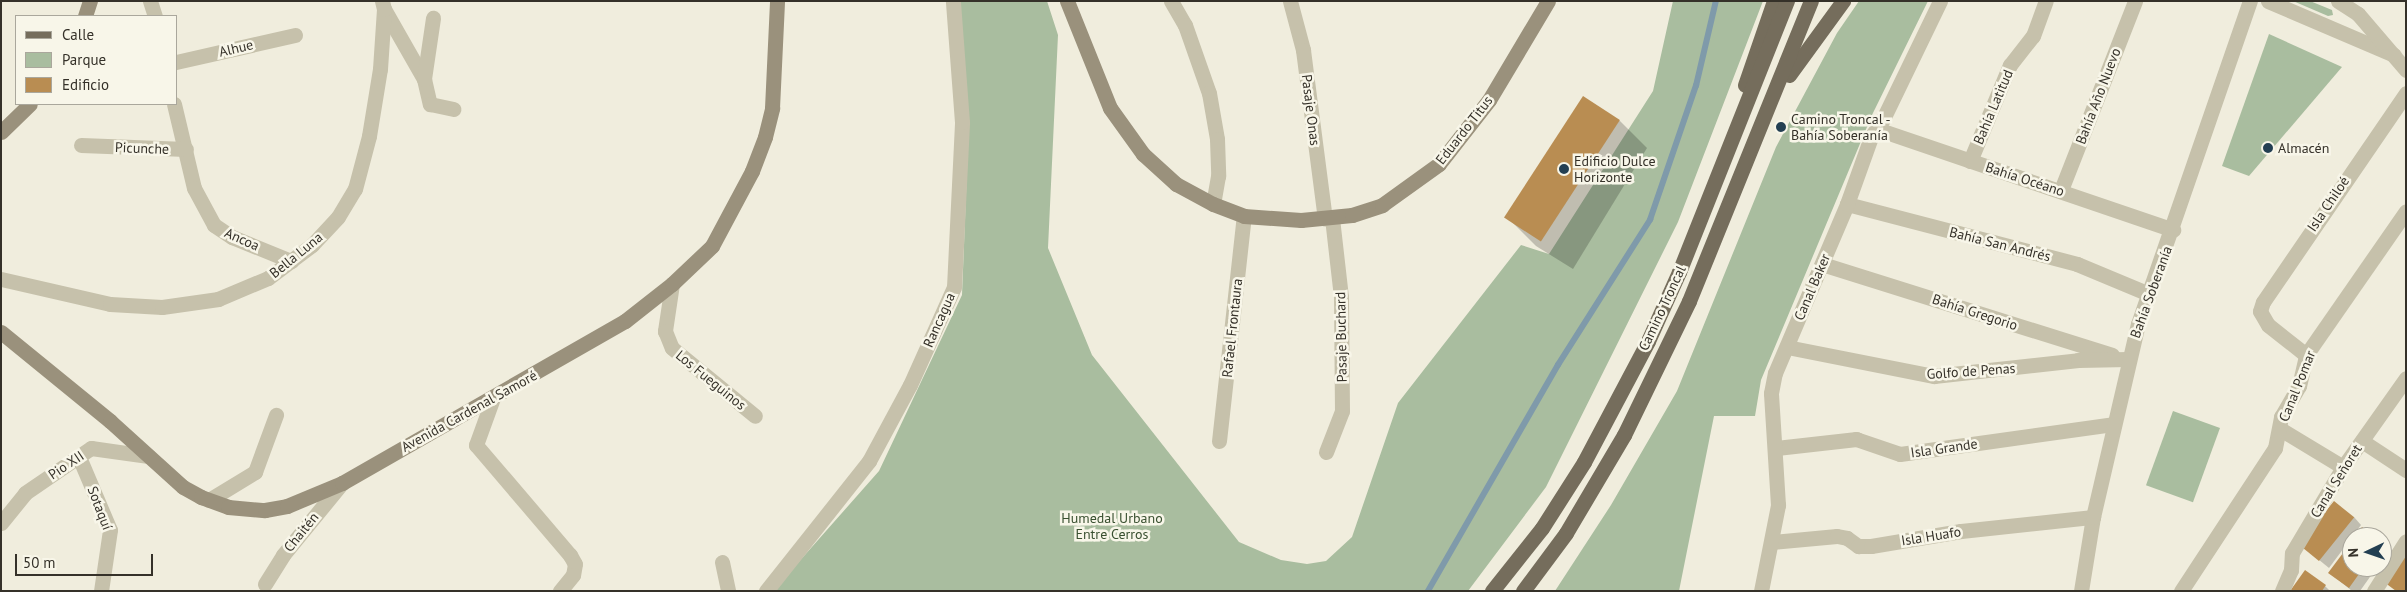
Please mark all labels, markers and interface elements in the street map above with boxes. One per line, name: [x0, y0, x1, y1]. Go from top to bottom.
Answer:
legend: [15, 15, 178, 105]
text: Calle: [62, 25, 94, 44]
street label: Alhue: [217, 36, 255, 60]
street label: Bahía Año Nuevo: [2072, 45, 2124, 147]
text: Parque: [62, 50, 106, 69]
street label: Bahía Latitud: [1970, 67, 2016, 147]
street label: Pasaje Onas: [1298, 73, 1324, 147]
text: Edificio: [62, 75, 109, 94]
street label: Eduardo Titus: [1432, 92, 1496, 168]
place label: Camino Troncal - Bahía Soberanía: [1791, 111, 1892, 144]
marker: Camino Troncal - Bahía Soberanía: [1775, 121, 1787, 133]
street label: Picunche: [115, 139, 169, 157]
place label: Almacén: [2278, 140, 2329, 156]
marker: Almacén: [2262, 142, 2274, 154]
place label: Edificio Dulce Horizonte: [1574, 153, 1656, 186]
street label: Bahía Océano: [1983, 158, 2067, 200]
marker: Edificio Dulce Horizonte: [1558, 163, 1570, 175]
street label: Isla Chiloé: [2303, 173, 2353, 235]
street label: Bahía San Andrés: [1947, 223, 2053, 265]
street label: Ancoa: [222, 224, 262, 254]
street label: Bella Luna: [266, 229, 326, 281]
street label: Bahía Soberanía: [2127, 244, 2175, 340]
street label: Canal Baker: [1790, 251, 1834, 323]
street label: Camino Troncal: [1635, 263, 1689, 353]
street label: Rafael Frontaura: [1218, 278, 1246, 378]
street label: Rancagua: [920, 290, 958, 350]
street label: Bahía Gregorio: [1930, 290, 2020, 334]
street label: Pasaje Buchard: [1332, 292, 1350, 382]
street label: Los Fueguinos: [673, 347, 749, 413]
street label: Canal Pomar: [2275, 348, 2319, 424]
street label: Golfo de Penas: [1926, 360, 2016, 382]
street label: Avenida Cardenal Samoré: [398, 367, 540, 455]
street label: Isla Grande: [1910, 435, 1978, 461]
street label: Canal Señoret: [2307, 441, 2365, 521]
street label: Pio XII: [45, 447, 87, 483]
street label: Sotaquí: [84, 484, 116, 532]
street label: Chaitén: [280, 509, 322, 555]
park label: Humedal Urbano Entre Cerros: [1061, 510, 1163, 542]
street label: Isla Huafo: [1900, 523, 1962, 549]
north arrow: [2342, 527, 2392, 577]
scale bar: [18, 544, 155, 576]
text: N: [2344, 548, 2362, 558]
text: 50 m: [23, 553, 56, 572]

